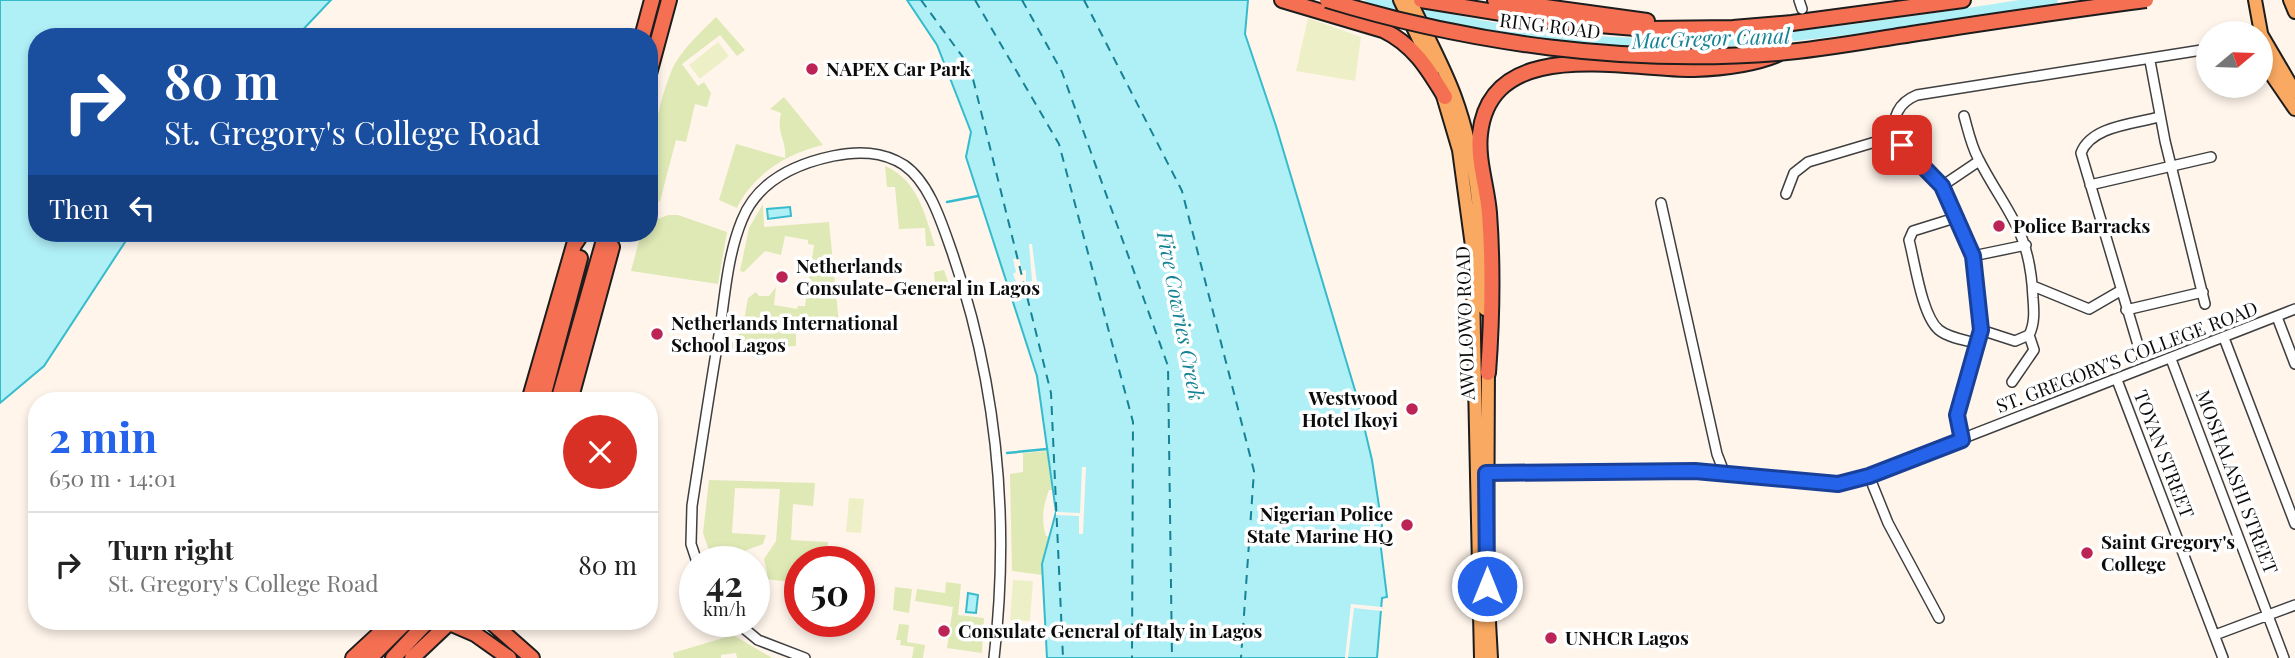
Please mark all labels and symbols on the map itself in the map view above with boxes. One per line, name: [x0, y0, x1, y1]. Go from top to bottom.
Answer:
street label: RING ROAD: [1498, 6, 1602, 44]
water label: MacGregor Canal: [1630, 20, 1792, 54]
north arrow: [2196, 21, 2273, 98]
place label: NAPEX Car Park: [826, 55, 971, 81]
marker: NAPEX Car Park: [804, 61, 820, 77]
pin: [1872, 115, 1932, 175]
place label: Police Barracks: [2013, 212, 2150, 238]
marker: Police Barracks: [1991, 218, 2007, 234]
water label: Five Cowries Creek: [1152, 228, 1212, 403]
street label: AWOLOWO ROAD: [1448, 246, 1480, 401]
place label: Netherlands Consulate-General in Lagos: [796, 252, 1040, 300]
marker: Netherlands Consulate-General in Lagos: [774, 269, 790, 285]
street label: ST. GREGORY'S COLLEGE ROAD: [1992, 294, 2261, 418]
place label: Netherlands International School Lagos: [671, 309, 898, 357]
marker: Netherlands International School Lagos: [649, 326, 665, 342]
place label: Westwood Hotel Ikoyi: [1302, 384, 1399, 432]
street label: TOYAN STREET: [2129, 386, 2201, 521]
street label: MOSHALASHI STREET: [2191, 386, 2285, 577]
marker: Westwood Hotel Ikoyi: [1404, 401, 1420, 417]
place label: Nigerian Police State Marine HQ: [1247, 500, 1393, 548]
marker: Nigerian Police State Marine HQ: [1399, 517, 1415, 533]
place label: Saint Gregory's College: [2101, 528, 2235, 576]
marker: Saint Gregory's College: [2079, 545, 2095, 561]
speed limit sign: 50: [784, 546, 875, 637]
position arrow: [1450, 549, 1524, 623]
place label: Consulate General of Italy in Lagos: [958, 617, 1263, 643]
marker: Consulate General of Italy in Lagos: [936, 623, 952, 639]
place label: UNHCR Lagos: [1565, 624, 1689, 650]
marker: UNHCR Lagos: [1543, 630, 1559, 646]

